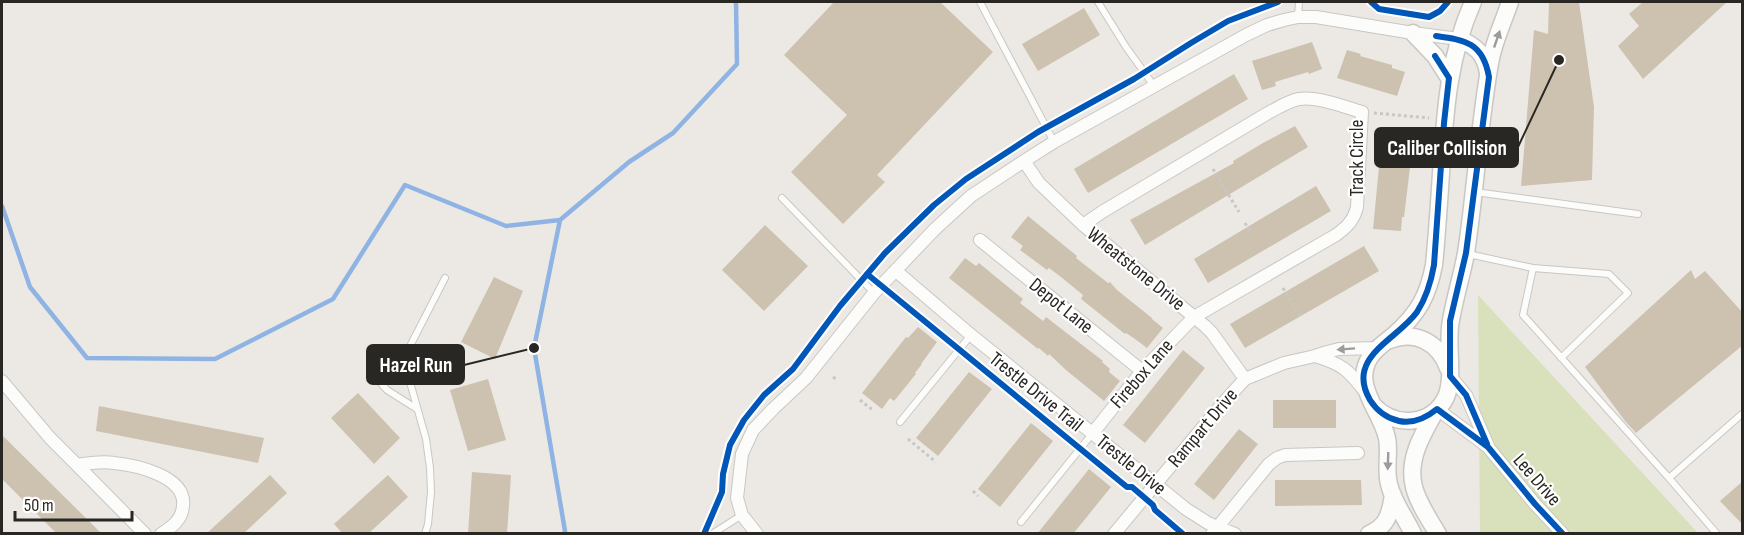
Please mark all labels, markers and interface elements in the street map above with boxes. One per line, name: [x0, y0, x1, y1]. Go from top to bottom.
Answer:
one-way arrow: [1493, 29, 1503, 47]
street label: Track Circle: [1345, 119, 1369, 197]
callout: Caliber Collision: [1375, 128, 1518, 167]
text: Caliber Collision: [1387, 136, 1507, 161]
street label: Wheatstone Drive: [1082, 222, 1190, 316]
street label: Depot Lane: [1024, 273, 1098, 339]
street label: Firebox Lane: [1105, 334, 1179, 414]
callout: Hazel Run: [367, 345, 464, 384]
one-way arrow: [1336, 345, 1355, 354]
street label: Trestle Drive Trail: [984, 347, 1088, 437]
text: Hazel Run: [380, 353, 452, 378]
street label: Rampart Drive: [1163, 384, 1243, 472]
street label: Trestle Drive: [1091, 429, 1171, 501]
street label: Lee Drive: [1508, 449, 1566, 511]
one-way arrow: [1383, 451, 1393, 470]
scale bar: [15, 484, 132, 522]
text: 50 m: [24, 495, 54, 516]

